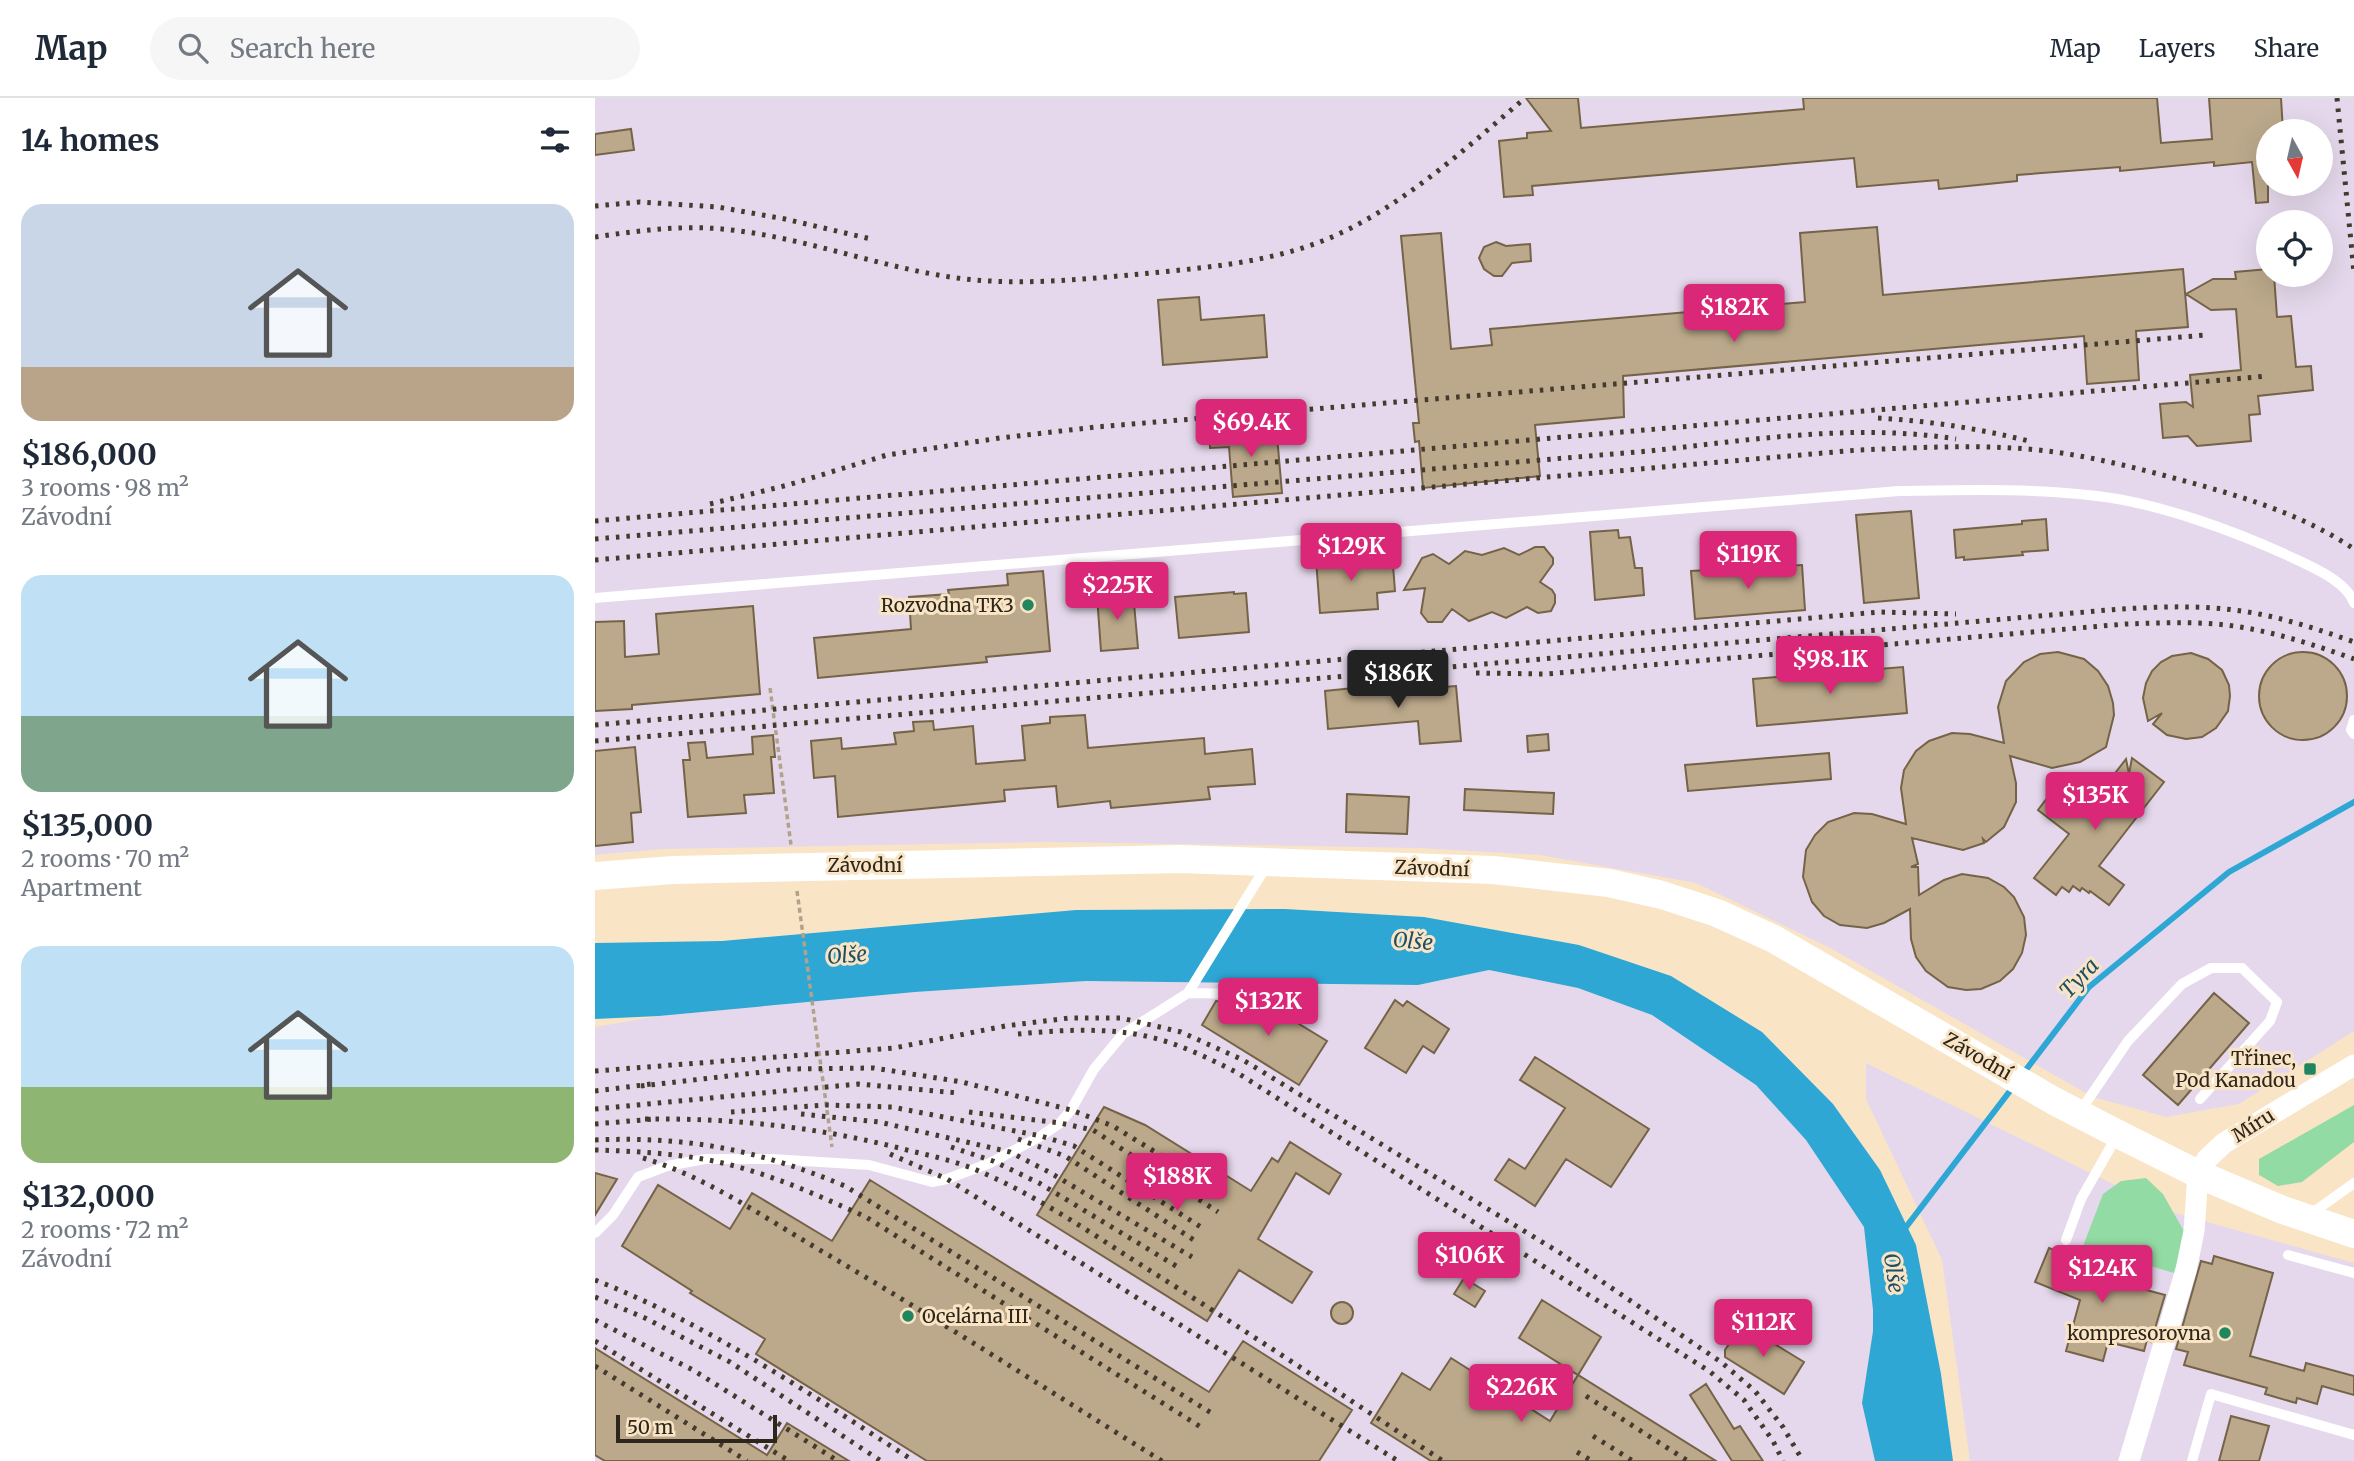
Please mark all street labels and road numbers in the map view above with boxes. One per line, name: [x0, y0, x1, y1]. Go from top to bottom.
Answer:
street label: Závodní: [828, 853, 903, 877]
street label: Závodní: [1394, 855, 1471, 881]
street label: Závodní: [1940, 1027, 2017, 1086]
street label: Míru: [2227, 1103, 2279, 1147]

